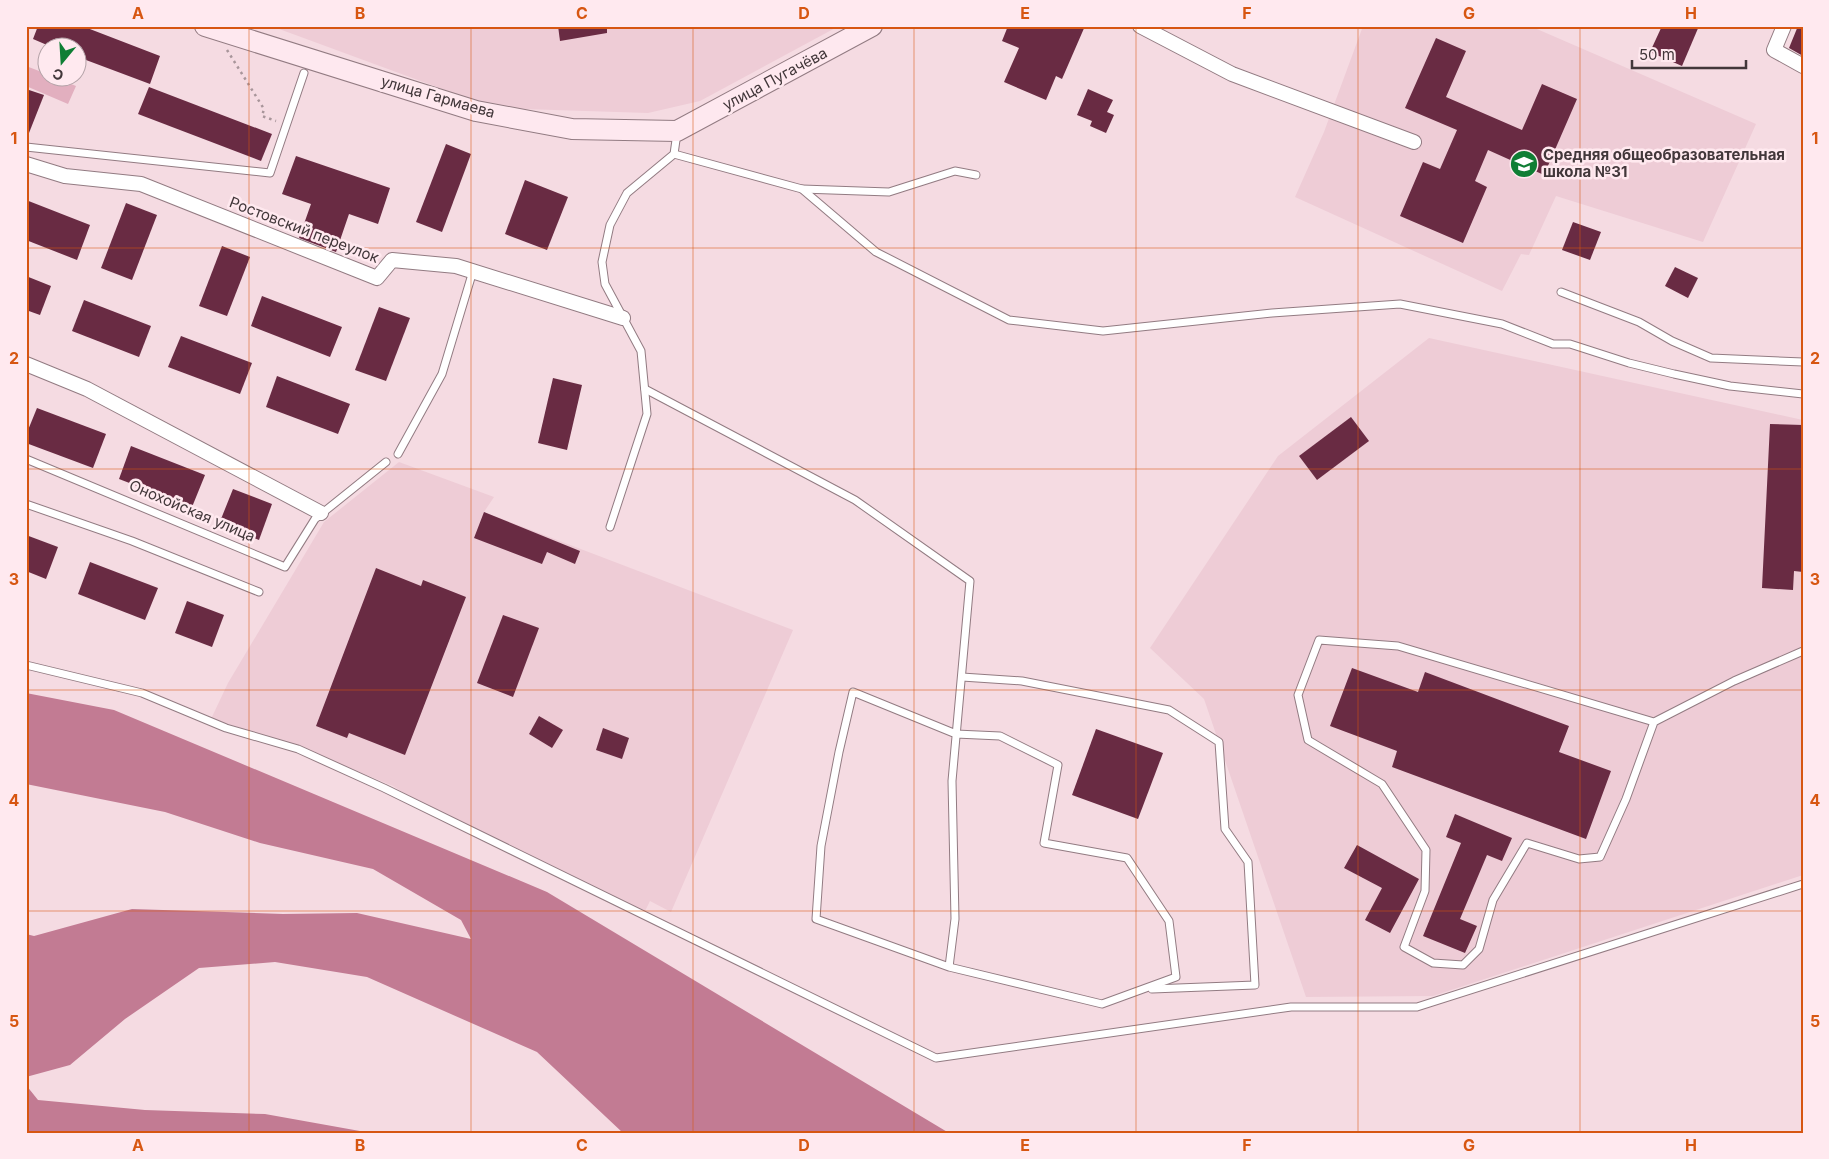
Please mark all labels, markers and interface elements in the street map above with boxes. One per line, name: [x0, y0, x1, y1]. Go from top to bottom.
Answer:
text: A: [132, 3, 144, 23]
text: B: [355, 3, 365, 23]
text: C: [576, 3, 588, 23]
text: D: [798, 3, 810, 23]
text: E: [1020, 3, 1030, 23]
text: F: [1242, 3, 1252, 23]
text: G: [1463, 3, 1475, 23]
text: H: [1685, 3, 1697, 23]
north arrow: [38, 38, 88, 88]
scale bar: [1632, 38, 1745, 70]
street label: улица Пугачёва: [719, 43, 830, 114]
text: 50 m: [1639, 45, 1675, 64]
text: С: [50, 65, 65, 85]
street label: улица Гармаева: [379, 71, 497, 122]
text: 1: [11, 128, 17, 148]
text: 1: [1812, 128, 1818, 148]
place label: Средняя общеобразовательная школа №31: [1543, 145, 1785, 181]
school or university icon: Средняя общеобразовательная школа №31: [1509, 149, 1539, 179]
street label: Ростовский переулок: [227, 192, 382, 267]
text: 2: [9, 348, 19, 368]
text: 2: [1810, 348, 1820, 368]
street label: Онохойская улица: [126, 475, 258, 546]
text: 3: [9, 569, 19, 589]
text: 3: [1810, 569, 1820, 589]
text: 4: [9, 790, 20, 810]
text: 4: [1810, 790, 1821, 810]
text: 5: [9, 1011, 19, 1031]
text: 5: [1810, 1011, 1820, 1031]
text: A: [132, 1135, 144, 1155]
text: B: [355, 1135, 365, 1155]
text: C: [576, 1135, 588, 1155]
text: D: [798, 1135, 810, 1155]
text: E: [1020, 1135, 1030, 1155]
text: F: [1242, 1135, 1252, 1155]
text: G: [1463, 1135, 1475, 1155]
text: H: [1685, 1135, 1697, 1155]

